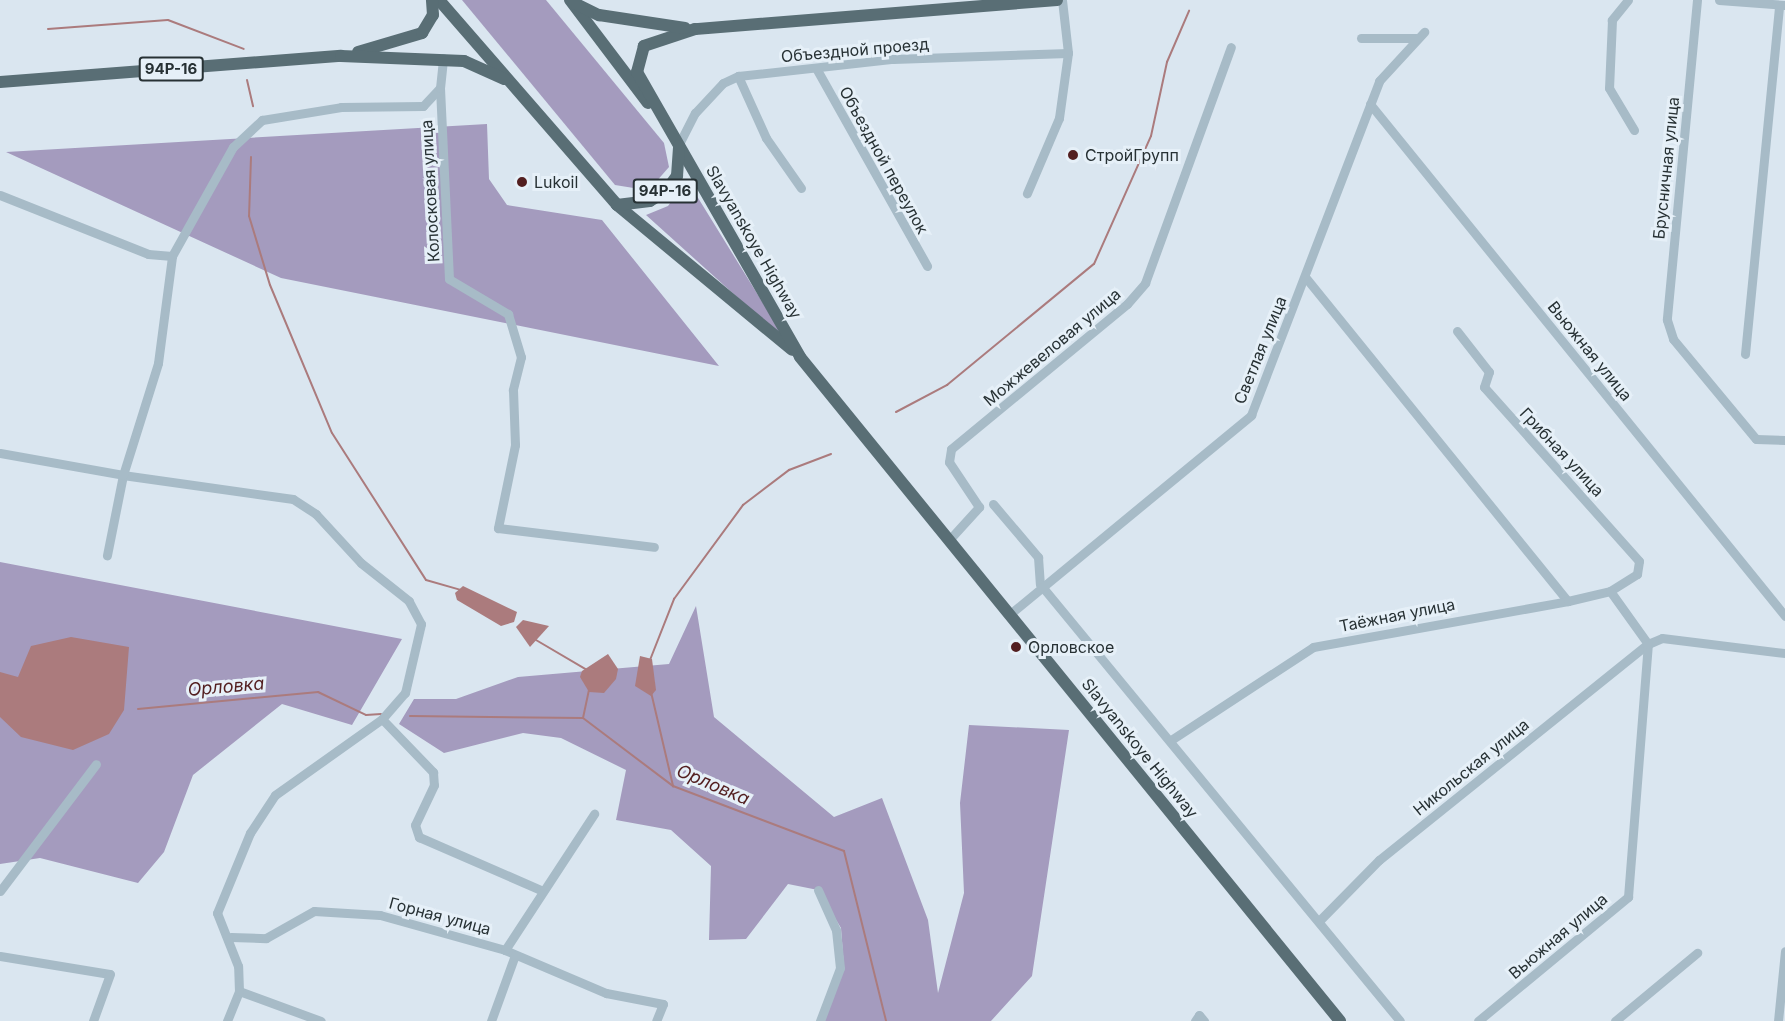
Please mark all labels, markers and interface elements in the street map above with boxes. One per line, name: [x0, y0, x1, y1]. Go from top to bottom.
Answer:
street label: Объездной проезд: [780, 34, 930, 66]
road number: 94Р-16: [138, 57, 204, 81]
street label: Объездной переулок: [835, 83, 933, 237]
street label: Брусничная улица: [1649, 96, 1683, 240]
street label: Колосковая улица: [417, 119, 443, 263]
place label: СтройГрупп: [1085, 145, 1179, 165]
marker: СтройГрупп: [1066, 148, 1080, 162]
street label: Slavyanskoye Highway: [702, 162, 806, 322]
place label: Lukoil: [534, 172, 578, 192]
marker: Lukoil: [515, 175, 529, 189]
road number: 94Р-16: [632, 179, 698, 203]
street label: Можжевеловая улица: [980, 284, 1124, 410]
street label: Светлая улица: [1230, 293, 1290, 407]
street label: Вьюжная улица: [1544, 297, 1636, 405]
street label: Грибная улица: [1516, 404, 1608, 500]
street label: Таёжная улица: [1338, 594, 1456, 636]
place label: Орловское: [1028, 637, 1114, 657]
marker: Орловское: [1009, 640, 1023, 654]
water label: Орловка: [187, 673, 265, 701]
street label: Slavyanskoye Highway: [1078, 674, 1202, 822]
street label: Никольская улица: [1409, 715, 1533, 819]
water label: Орловка: [673, 760, 753, 810]
street label: Вьюжная улица: [1505, 889, 1611, 983]
street label: Горная улица: [387, 893, 493, 939]

